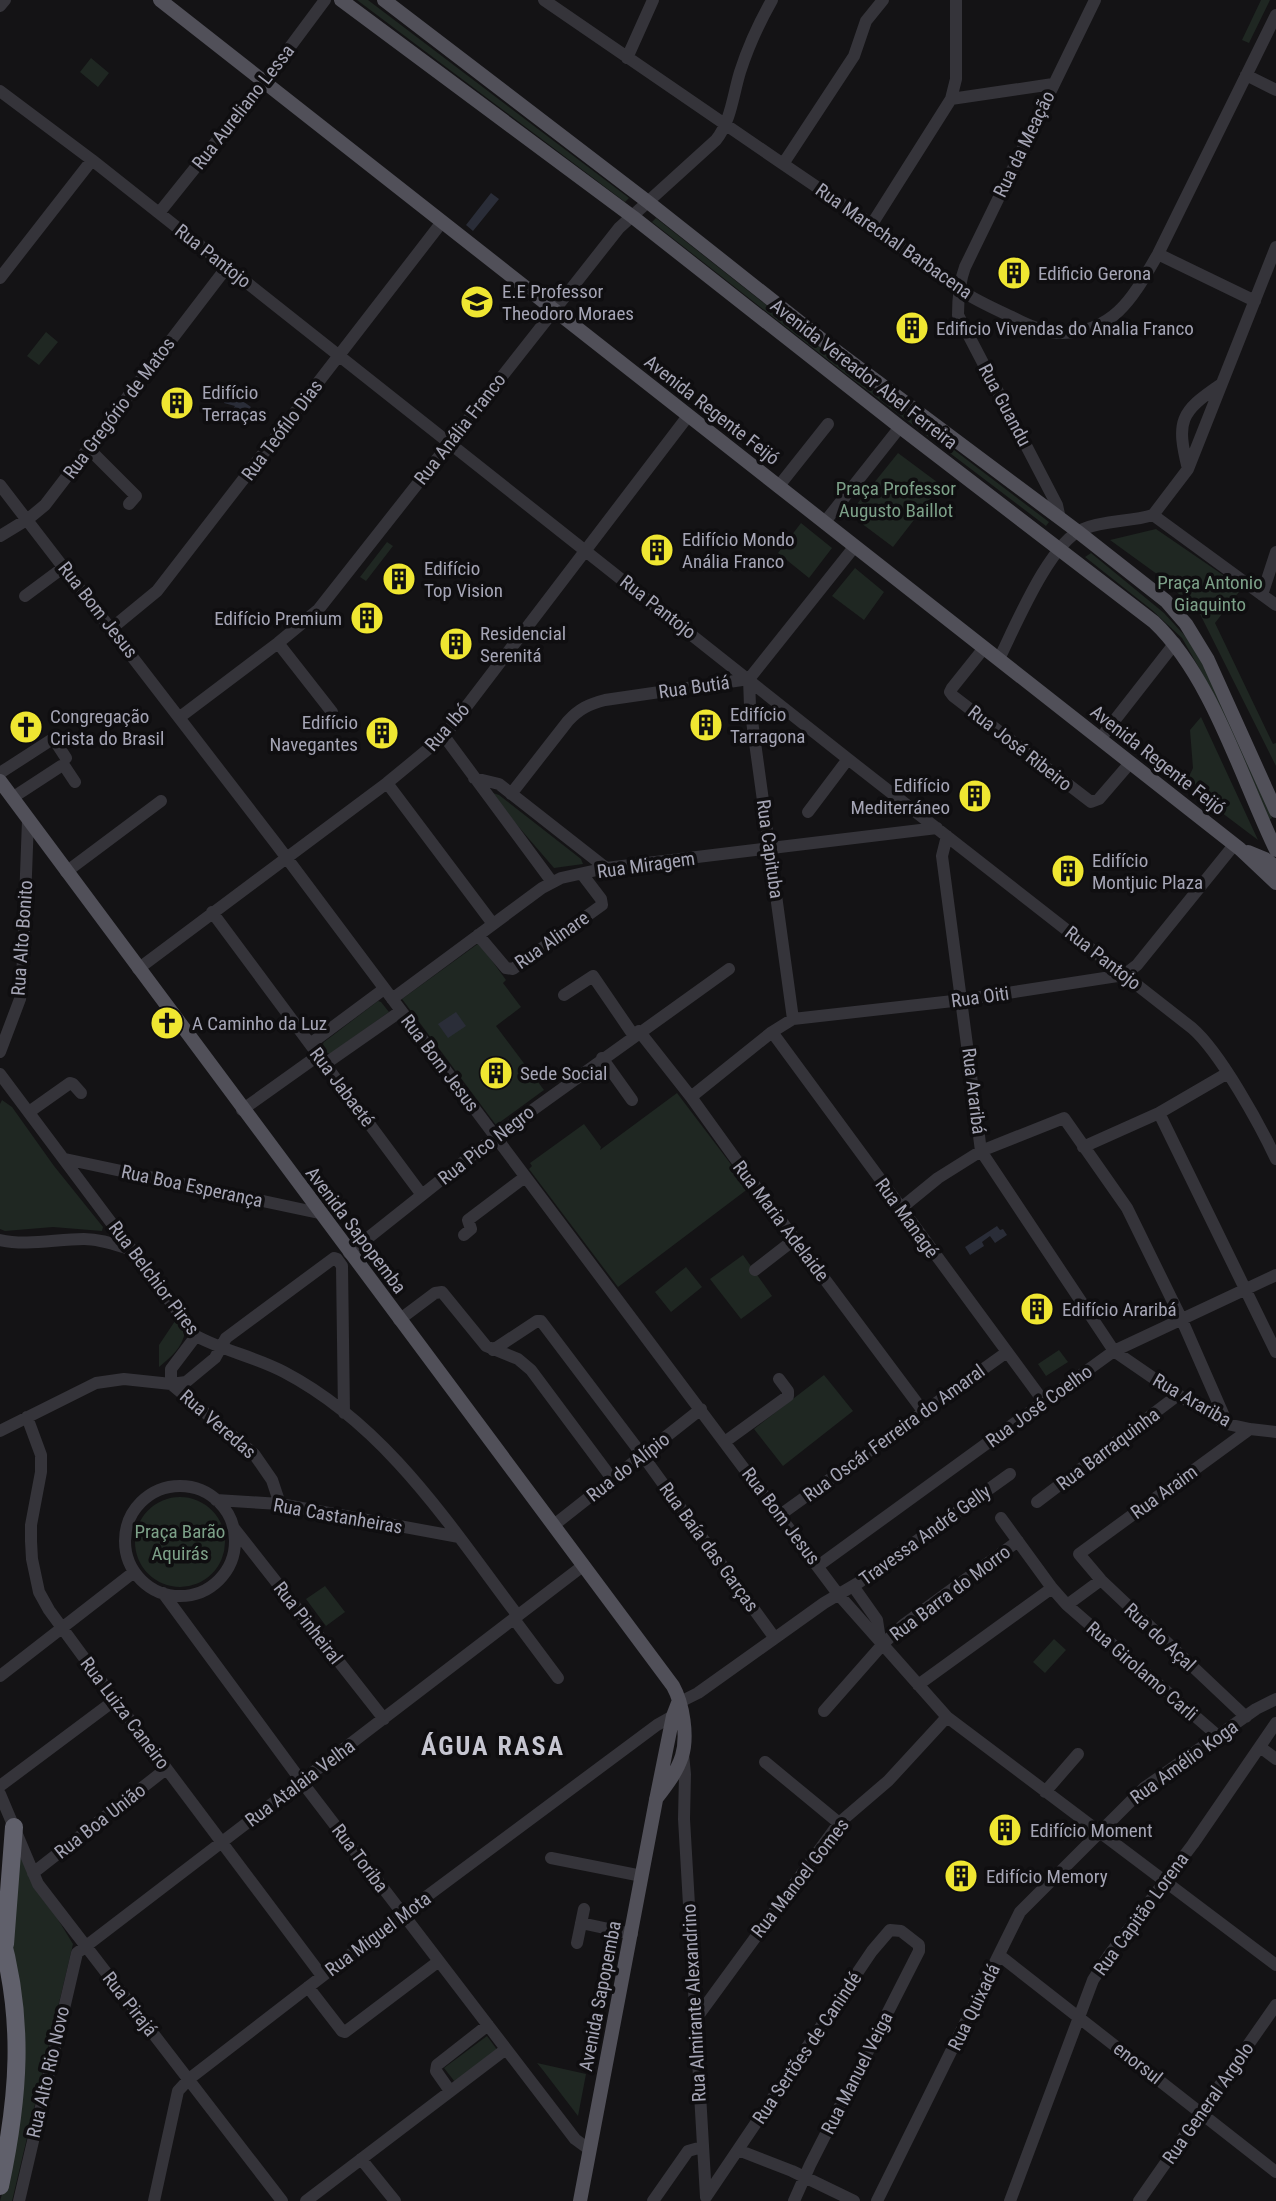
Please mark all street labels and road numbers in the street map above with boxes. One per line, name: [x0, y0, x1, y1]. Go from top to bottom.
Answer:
street label: Rua Aureliano Lessa: [187, 40, 299, 174]
street label: Rua da Meação: [988, 87, 1060, 201]
street label: Rua Marechal Barbacena: [811, 178, 977, 304]
street label: Rua Pantojo: [170, 219, 256, 293]
street label: Avenida Vereador Abel Ferreira: [766, 294, 962, 454]
street label: Rua Gregório de Matos: [58, 333, 180, 483]
street label: Avenida Regente Feijó: [640, 350, 784, 470]
street label: Rua Guandu: [974, 360, 1036, 450]
street label: Rua Anália Franco: [409, 369, 511, 489]
street label: Rua Teófilo Dias: [237, 375, 327, 485]
street label: Rua Bom Jesus: [53, 557, 143, 663]
street label: Rua Pantojo: [615, 570, 701, 644]
street label: Rua Butiá: [657, 671, 731, 703]
street label: Rua Ibó: [420, 698, 474, 756]
street label: Rua José Ribeiro: [963, 700, 1077, 796]
street label: Avenida Regente Feijó: [1086, 700, 1230, 820]
street label: Rua Capituba: [752, 798, 788, 900]
street label: Rua Miragem: [596, 847, 696, 883]
street label: Rua Alto Bonito: [6, 879, 38, 997]
street label: Rua Alinare: [510, 906, 594, 974]
street label: Rua Pantojo: [1060, 921, 1146, 995]
street label: Rua Oiti: [949, 982, 1011, 1012]
street label: Rua Bom Jesus: [396, 1010, 484, 1116]
street label: Rua Jabaeté: [305, 1043, 379, 1131]
street label: Rua Araribá: [957, 1047, 991, 1135]
street label: Rua Pico Negro: [433, 1100, 539, 1190]
street label: Rua Maria Adelaide: [728, 1156, 834, 1286]
street label: Rua Boa Esperança: [119, 1160, 265, 1212]
street label: Avenida Sapopemba: [301, 1162, 411, 1298]
street label: Rua Managé: [870, 1174, 944, 1262]
street label: Rua Belchior Pires: [104, 1217, 204, 1339]
street label: Rua Oscár Ferreira do Amaral: [799, 1359, 989, 1507]
street label: Rua José Coelho: [981, 1360, 1097, 1452]
street label: Rua Arariba: [1149, 1368, 1235, 1432]
street label: Rua Veredas: [175, 1385, 261, 1463]
street label: Rua Barraquinha: [1052, 1403, 1164, 1495]
street label: Rua do Alípio: [582, 1427, 674, 1507]
street label: Rua Araim: [1126, 1460, 1202, 1524]
street label: Rua Bom Jesus: [737, 1463, 825, 1569]
street label: Rua Baía das Garças: [654, 1478, 764, 1616]
street label: Travessa André Gelly: [855, 1480, 995, 1590]
street label: Rua Castanheiras: [272, 1493, 404, 1539]
street label: Rua Barra do Morro: [885, 1540, 1015, 1646]
street label: Rua Pinheiral: [269, 1577, 347, 1669]
street label: Rua do Açal: [1120, 1598, 1200, 1676]
street label: Rua Girolamo Carli: [1082, 1617, 1202, 1725]
street label: Rua Luiza Caneiro: [75, 1652, 175, 1774]
street label: Rua Amélio Koga: [1126, 1715, 1242, 1809]
street label: Rua Atalaia Velha: [241, 1734, 359, 1832]
street label: Rua Boa União: [50, 1778, 150, 1864]
street label: Rua Manoel Gomes: [746, 1814, 854, 1942]
street label: Rua Toriba: [327, 1819, 393, 1897]
street label: Rua Capitão Lorena: [1089, 1848, 1193, 1980]
street label: Rua Miguel Mota: [321, 1887, 435, 1981]
street label: Rua Almirante Alexandrino: [677, 1903, 711, 2103]
street label: Avenida Sapopemba: [574, 1919, 626, 2073]
street label: Rua Quixadá: [943, 1960, 1005, 2054]
street label: Rua Pirajá: [98, 1967, 162, 2041]
street label: Rua Sertões de Canindé: [748, 1968, 866, 2128]
street label: Rua Alto Rio Novo: [22, 2004, 74, 2140]
street label: Rua Manuel Veiga: [816, 2008, 898, 2138]
street label: enorsul: [1109, 2037, 1167, 2089]
street label: Rua General Argolo: [1157, 2038, 1259, 2168]

